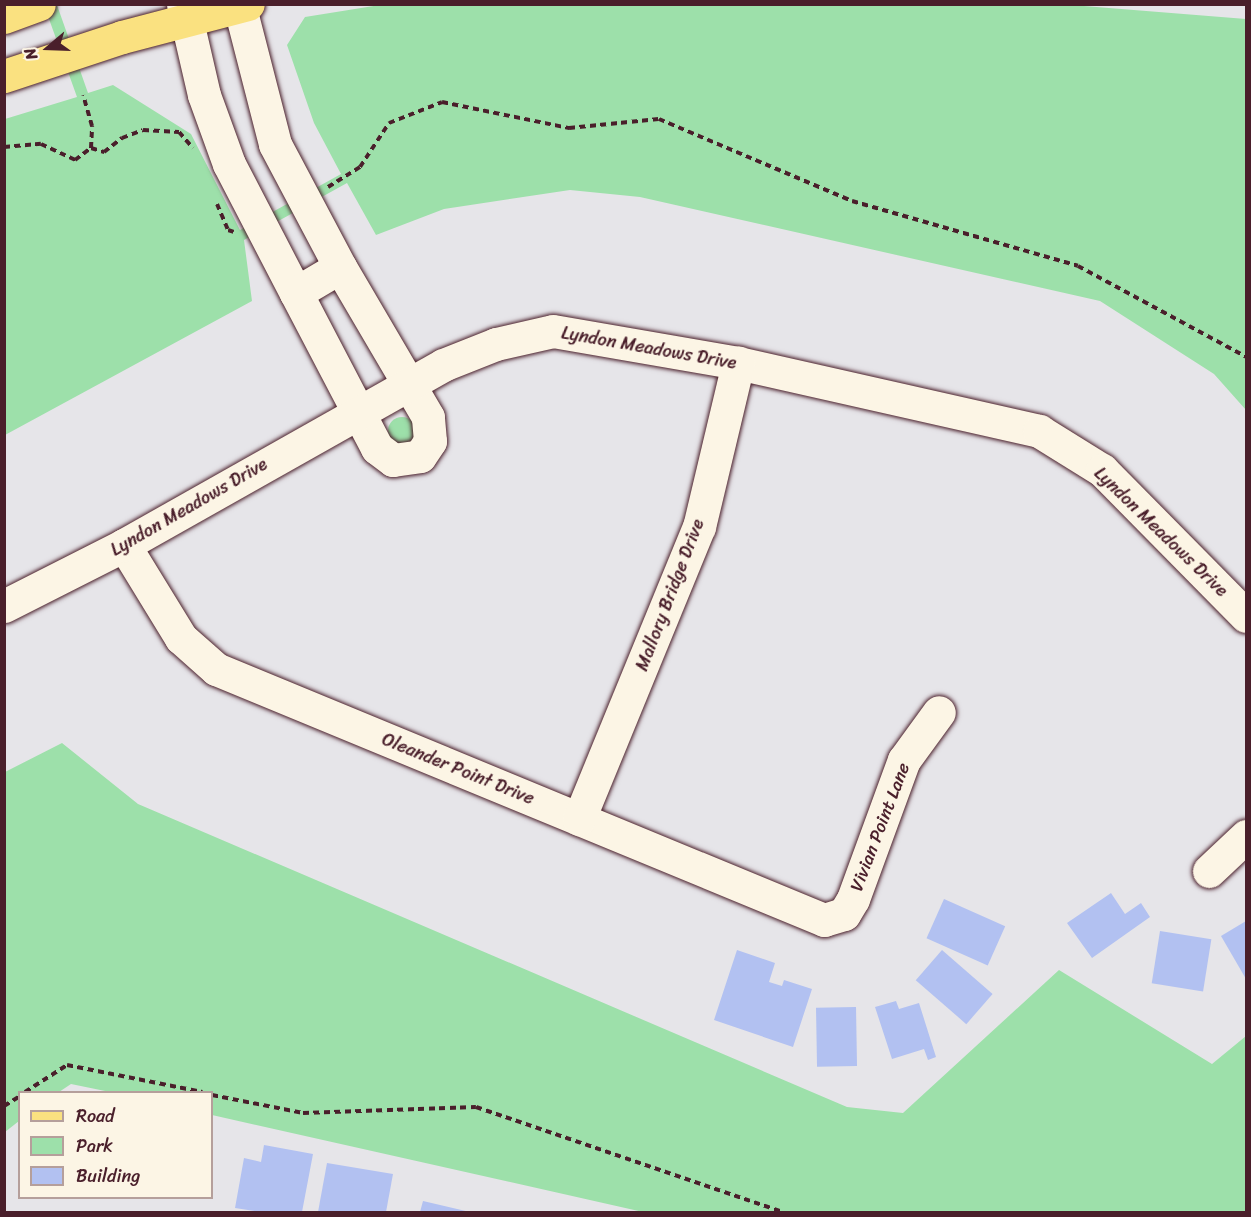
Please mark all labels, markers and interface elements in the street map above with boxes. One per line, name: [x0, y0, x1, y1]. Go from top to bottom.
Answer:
north arrow: [18, 18, 78, 78]
text: N: [15, 44, 46, 64]
street label: Lyndon Meadows Drive: [560, 322, 738, 374]
street label: Lyndon Meadows Drive: [107, 453, 271, 561]
street label: Lyndon Meadows Drive: [1090, 463, 1232, 601]
street label: Mallory Bridge Drive: [631, 516, 709, 674]
street label: Oleander Point Drive: [378, 728, 538, 810]
street label: Vivian Point Lane: [846, 760, 914, 894]
legend: [18, 1091, 213, 1199]
text: Road: [76, 1100, 115, 1132]
text: Park: [76, 1130, 113, 1162]
text: Building: [76, 1160, 140, 1192]

